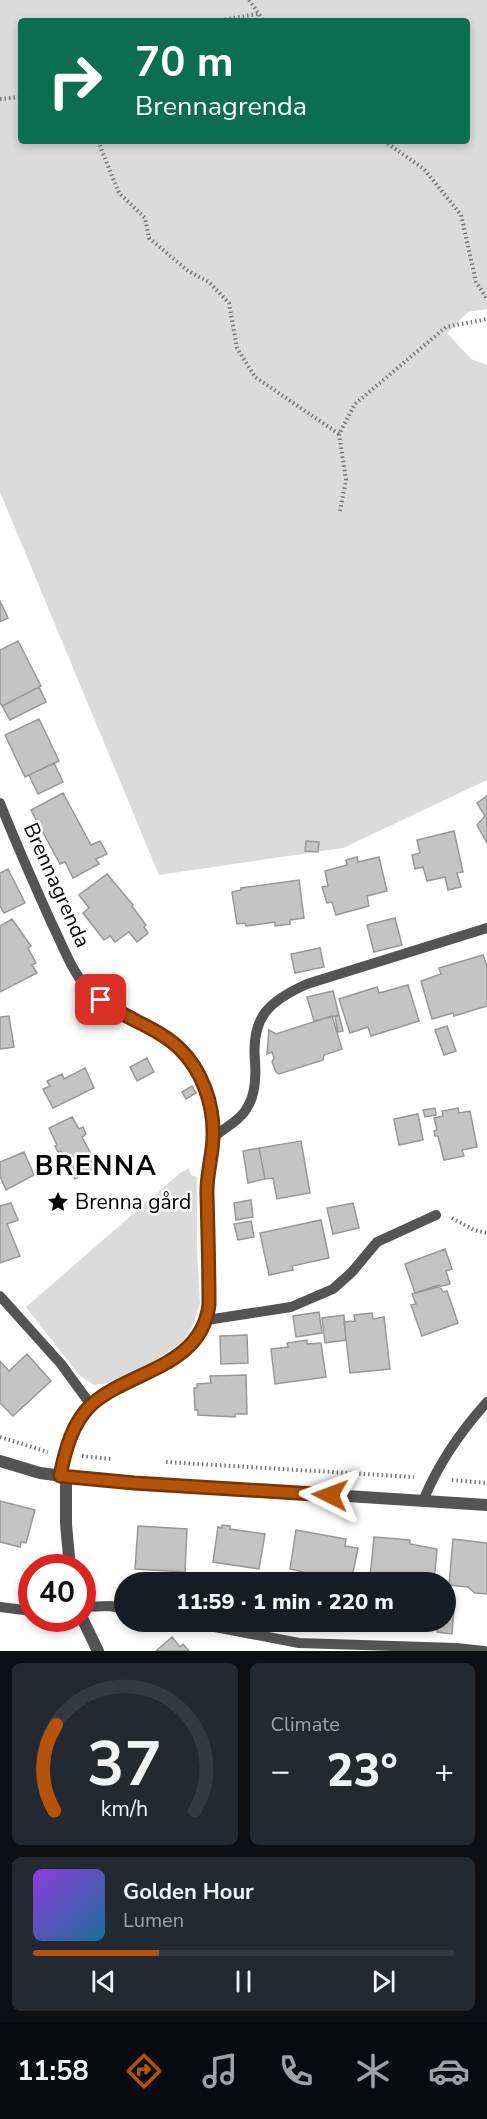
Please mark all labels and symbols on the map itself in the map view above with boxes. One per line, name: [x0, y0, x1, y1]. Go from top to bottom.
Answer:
street label: Brennagrenda: [17, 818, 97, 952]
pin: [75, 974, 126, 1025]
district label: BRENNA: [35, 1148, 157, 1185]
place label: Brenna gård: [75, 1188, 191, 1216]
place icon: Brenna gård: [46, 1190, 70, 1214]
position arrow: [298, 1463, 362, 1527]
speed limit sign: 40: [18, 1554, 96, 1632]

